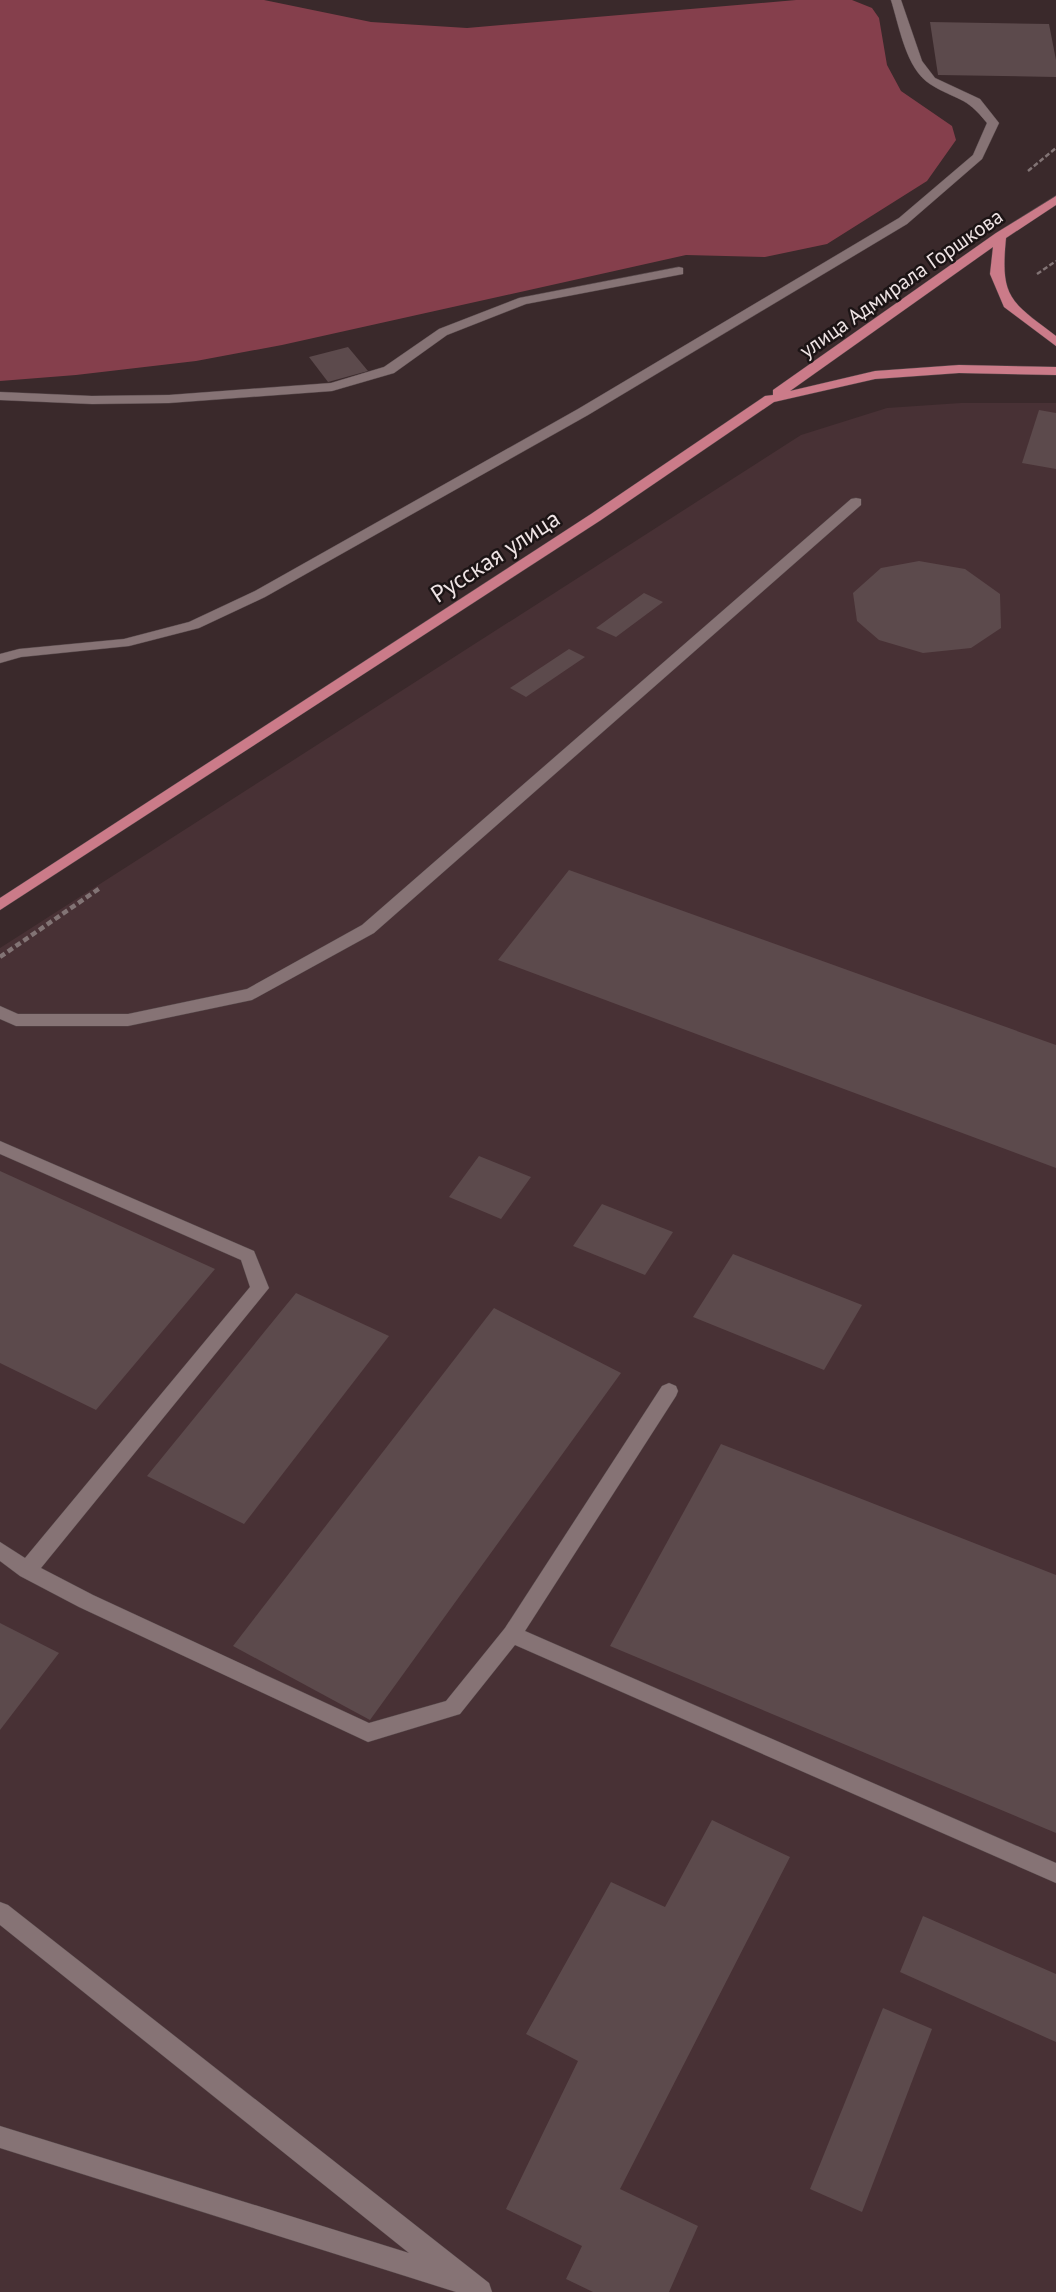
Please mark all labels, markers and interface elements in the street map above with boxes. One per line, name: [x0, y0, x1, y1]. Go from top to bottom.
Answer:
street label: улица Адмирала Горшкова: [794, 202, 1008, 364]
street label: Русская улица: [425, 503, 565, 609]

